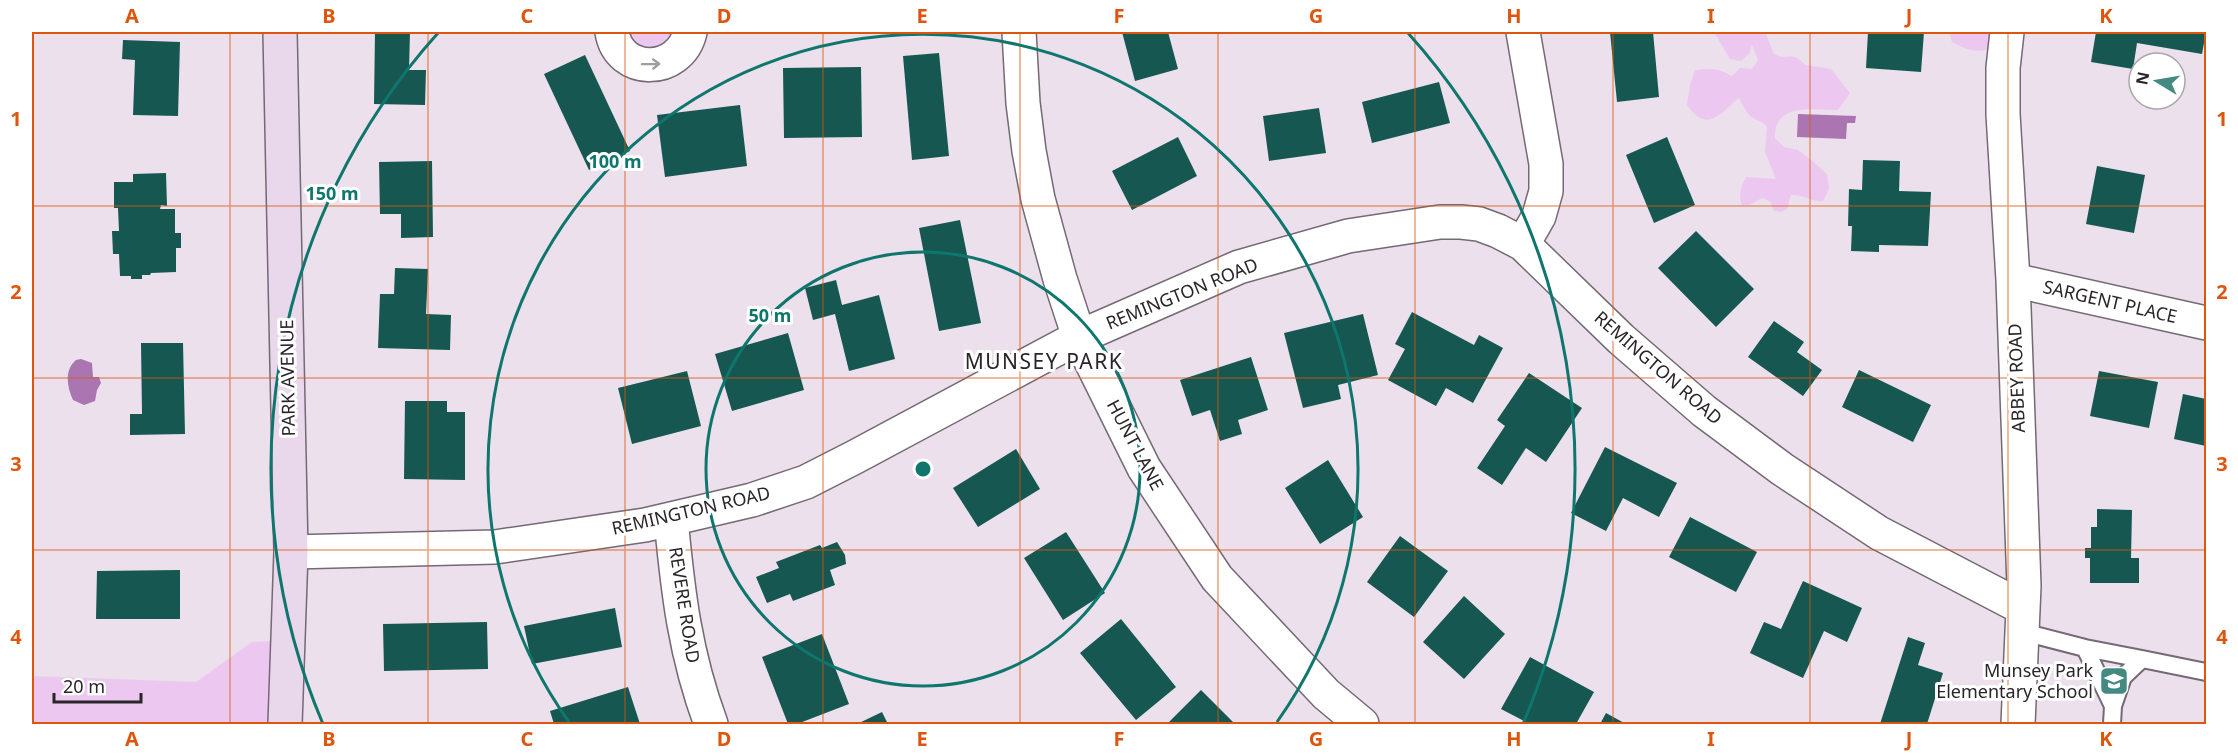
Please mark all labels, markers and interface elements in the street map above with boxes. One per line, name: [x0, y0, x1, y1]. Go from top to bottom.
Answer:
text: A: [125, 2, 139, 29]
text: B: [322, 2, 336, 29]
text: C: [521, 2, 534, 29]
text: D: [717, 2, 731, 29]
text: E: [916, 2, 928, 29]
text: F: [1114, 2, 1124, 29]
text: G: [1309, 2, 1323, 29]
text: H: [1506, 2, 1522, 29]
text: I: [1707, 2, 1715, 29]
text: J: [1904, 2, 1912, 29]
text: K: [2099, 2, 2113, 29]
north arrow: [2127, 51, 2187, 111]
one-way arrow: [641, 58, 660, 69]
text: N: [2130, 70, 2154, 87]
text: 1: [10, 105, 22, 132]
text: 1: [2216, 105, 2228, 132]
text: 100 m: [588, 149, 642, 173]
text: 150 m: [305, 181, 359, 205]
street label: REMINGTON ROAD: [1102, 252, 1261, 335]
street label: SARGENT PLACE: [2041, 274, 2180, 328]
text: 2: [10, 278, 22, 305]
text: 2: [2216, 278, 2228, 305]
text: 50 m: [749, 303, 791, 327]
street label: REMINGTON ROAD: [1590, 305, 1728, 429]
street label: PARK AVENUE: [274, 319, 300, 437]
street label: ABBEY ROAD: [2002, 323, 2030, 433]
district label: MUNSEY PARK: [965, 347, 1123, 375]
street label: HUNT LANE: [1102, 395, 1170, 494]
text: 3: [10, 450, 22, 477]
text: 3: [2216, 450, 2228, 477]
centre of rings: [913, 459, 933, 479]
street label: REMINGTON ROAD: [609, 480, 772, 540]
street label: REVERE ROAD: [664, 545, 706, 665]
text: 4: [10, 623, 22, 650]
text: 4: [2216, 623, 2228, 650]
place label: Munsey Park Elementary School: [1936, 658, 2093, 703]
school or university icon: Munsey Park Elementary School: [2098, 665, 2130, 697]
scale bar: [54, 666, 141, 704]
text: 20 m: [63, 674, 105, 698]
text: A: [125, 725, 139, 752]
text: B: [322, 725, 336, 752]
text: C: [521, 725, 534, 752]
text: D: [717, 725, 731, 752]
text: E: [916, 725, 928, 752]
text: F: [1114, 725, 1124, 752]
text: G: [1309, 725, 1323, 752]
text: H: [1506, 725, 1522, 752]
text: I: [1707, 725, 1715, 752]
text: J: [1904, 725, 1912, 752]
text: K: [2099, 725, 2113, 752]

